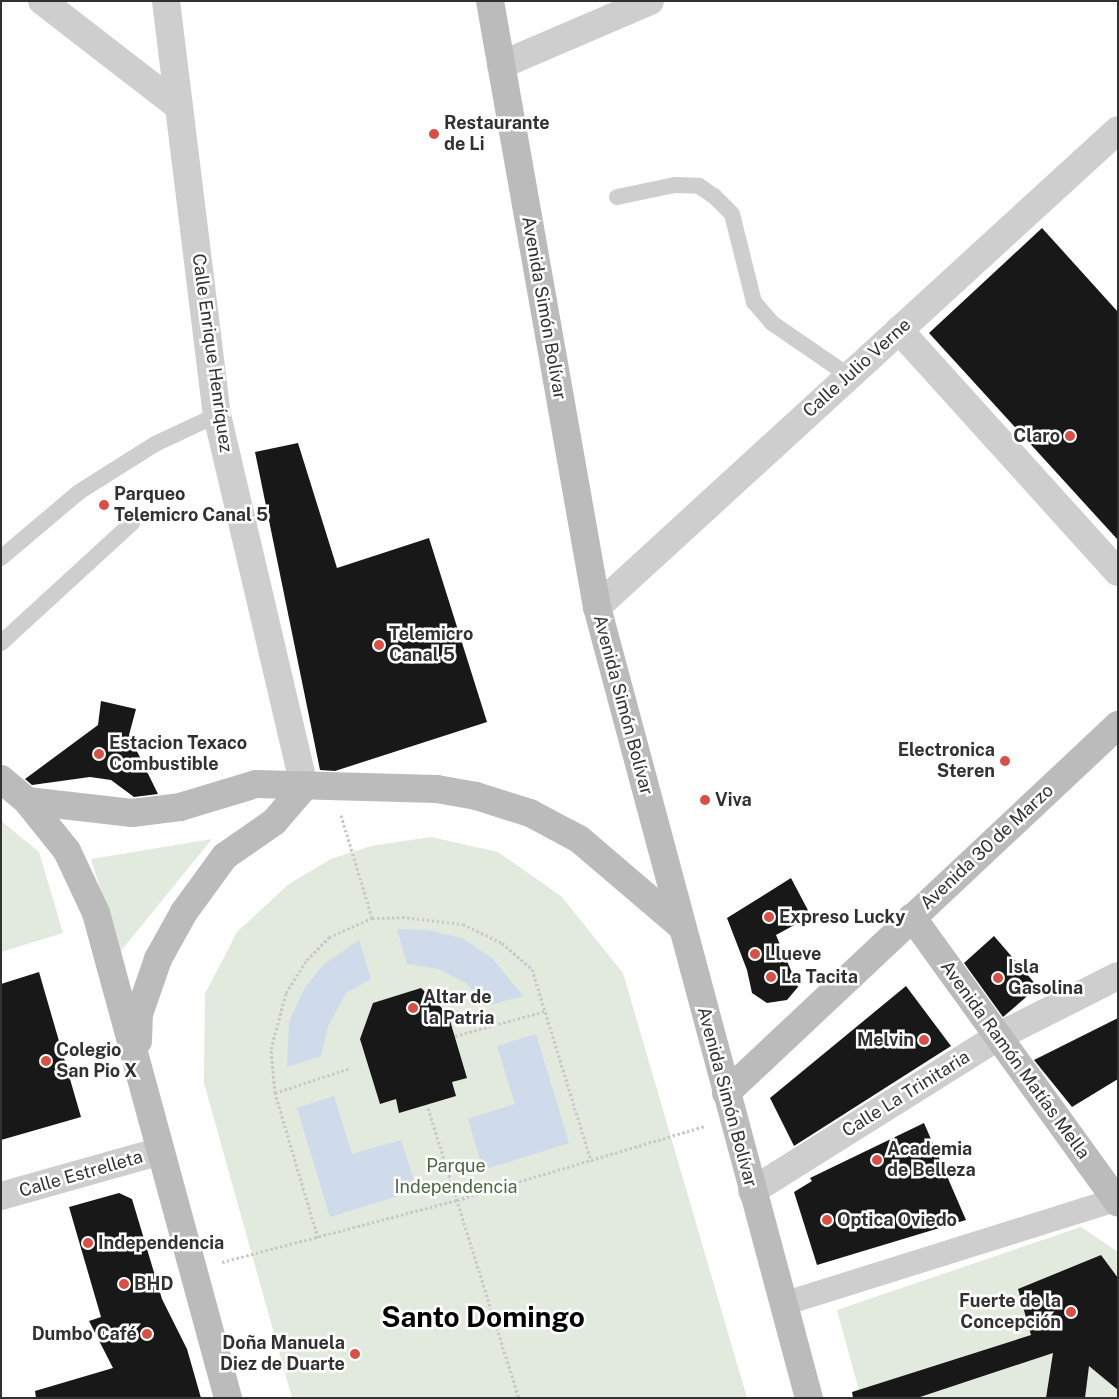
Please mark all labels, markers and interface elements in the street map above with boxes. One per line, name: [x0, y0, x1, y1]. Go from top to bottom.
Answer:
place label: Restaurante de Li: [444, 113, 550, 156]
marker: Restaurante de Li: [428, 128, 440, 140]
street label: Avenida Simón Bolívar: [517, 215, 571, 401]
street label: Calle Enrique Henríquez: [187, 252, 237, 454]
street label: Calle Julio Verne: [798, 314, 916, 422]
place label: Claro: [1013, 425, 1060, 447]
marker: Claro: [1064, 430, 1076, 442]
place label: Parqueo Telemicro Canal 5: [114, 484, 268, 526]
marker: Parqueo Telemicro Canal 5: [98, 499, 110, 511]
street label: Avenida Simón Bolívar: [589, 613, 657, 797]
place label: Telemicro Canal 5: [389, 624, 473, 666]
marker: Telemicro Canal 5: [373, 639, 385, 651]
place label: Estacion Texaco Combustible: [109, 733, 247, 776]
place label: Electronica Steren: [898, 740, 995, 782]
marker: Estacion Texaco Combustible: [93, 748, 105, 760]
marker: Electronica Steren: [999, 755, 1011, 767]
street label: Avenida 30 de Marzo: [916, 780, 1058, 914]
place label: Viva: [715, 789, 752, 811]
marker: Viva: [699, 794, 711, 806]
place label: Expreso Lucky: [779, 906, 905, 928]
marker: Expreso Lucky: [763, 911, 775, 923]
place label: Llueve: [765, 943, 821, 965]
marker: Llueve: [749, 948, 761, 960]
street label: Avenida Ramón Matías Mella: [936, 957, 1094, 1163]
place label: Isla Gasolina: [1008, 957, 1083, 1000]
place label: La Tacita: [781, 966, 858, 988]
marker: La Tacita: [765, 971, 777, 983]
marker: Isla Gasolina: [992, 972, 1004, 984]
place label: Altar de la Patria: [423, 987, 494, 1030]
marker: Altar de la Patria: [407, 1002, 419, 1014]
street label: Avenida Simón Bolívar: [693, 1005, 761, 1189]
place label: Melvin: [857, 1029, 914, 1051]
marker: Melvin: [918, 1034, 930, 1046]
place label: Colegio San Pio X: [56, 1040, 137, 1082]
street label: Calle La Trinitaria: [838, 1046, 974, 1142]
marker: Colegio San Pio X: [40, 1055, 52, 1067]
place label: Academia de Belleza: [887, 1139, 976, 1182]
street label: Calle Estrelleta: [17, 1146, 145, 1202]
marker: Academia de Belleza: [871, 1154, 883, 1166]
park label: Parque Independencia: [394, 1156, 518, 1198]
place label: Optica Oviedo: [837, 1209, 957, 1231]
marker: Optica Oviedo: [821, 1214, 833, 1226]
place label: Independencia: [98, 1232, 224, 1254]
marker: Independencia: [82, 1237, 94, 1249]
place label: BHD: [134, 1273, 173, 1295]
marker: BHD: [118, 1278, 130, 1290]
place label: Fuerte de la Concepción: [959, 1291, 1061, 1334]
district label: Santo Domingo: [381, 1300, 585, 1334]
marker: Fuerte de la Concepción: [1065, 1306, 1077, 1318]
place label: Dumbo Café: [32, 1323, 137, 1345]
marker: Dumbo Café: [141, 1328, 153, 1340]
place label: Doña Manuela Diez de Duarte: [220, 1333, 345, 1376]
marker: Doña Manuela Diez de Duarte: [349, 1348, 361, 1360]

